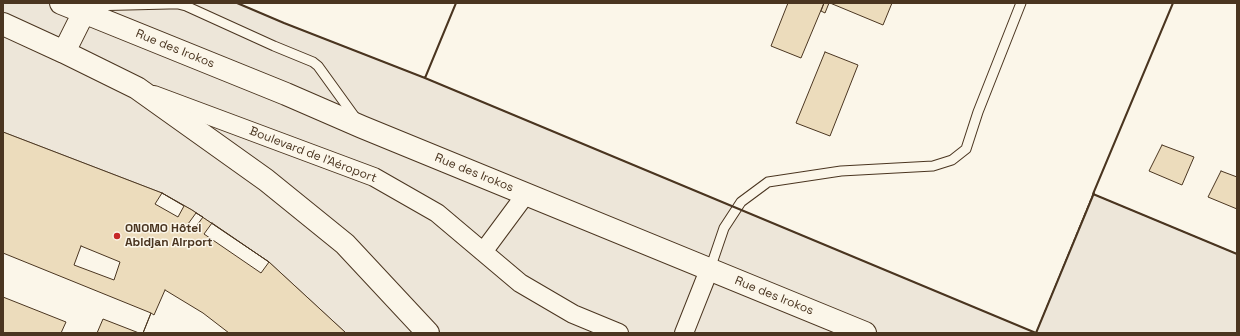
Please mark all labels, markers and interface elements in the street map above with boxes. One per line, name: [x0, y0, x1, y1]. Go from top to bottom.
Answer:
street label: Rue des Irokos: [133, 27, 217, 71]
street label: Boulevard de l'Aéroport: [247, 124, 379, 186]
street label: Rue des Irokos: [432, 151, 516, 195]
place label: ONOMO Hôtel Abidjan Airport: [125, 222, 212, 250]
marker: ONOMO Hôtel Abidjan Airport: [112, 231, 122, 241]
street label: Rue des Irokos: [732, 274, 816, 318]

